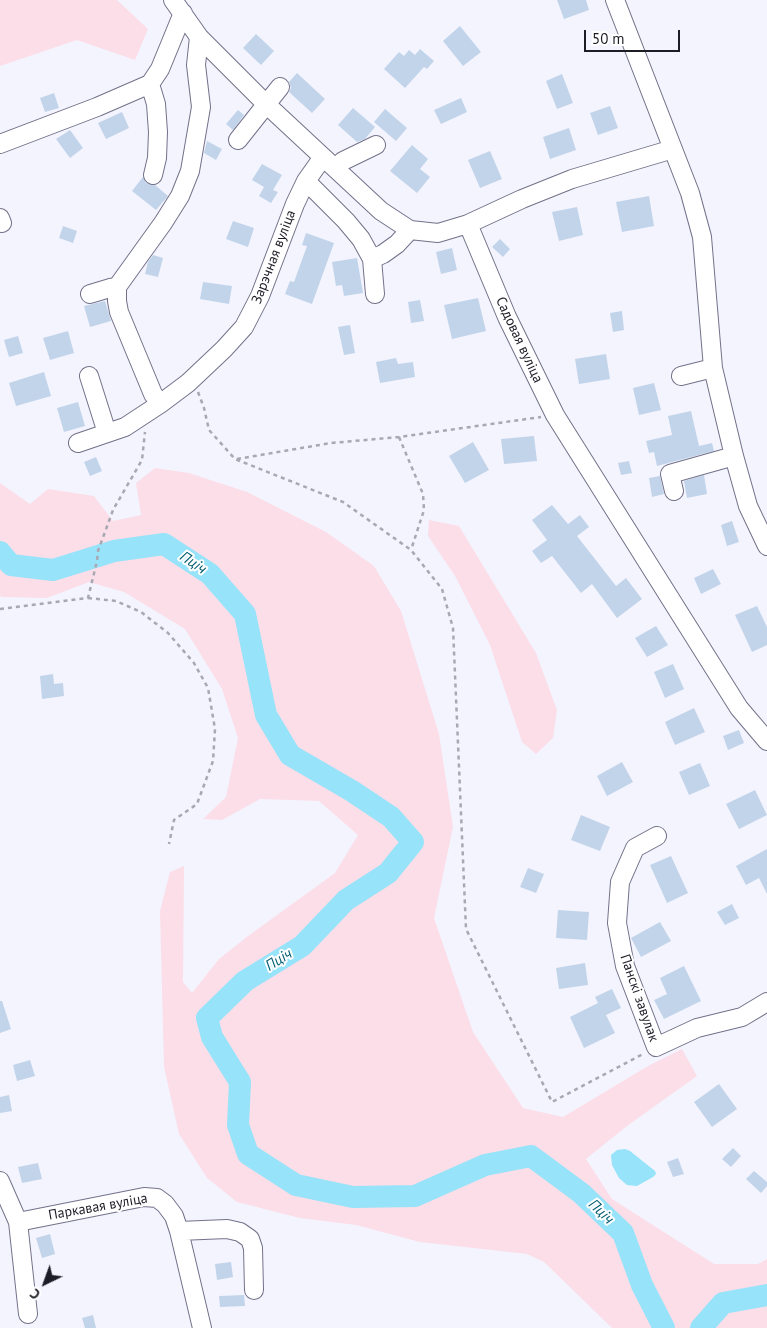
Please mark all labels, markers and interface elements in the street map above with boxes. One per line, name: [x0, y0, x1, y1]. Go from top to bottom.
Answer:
scale bar: [587, 20, 683, 52]
text: 50 m: [592, 29, 625, 48]
street label: Зарэчная вуліца: [248, 208, 300, 306]
street label: Садовая вуліца: [492, 294, 546, 386]
water label: Пціч: [176, 548, 210, 578]
water label: Пціч: [262, 945, 296, 975]
street label: Панскі завулак: [616, 952, 662, 1044]
street label: Паркавая вуліца: [47, 1190, 149, 1224]
water label: Пціч: [585, 1196, 617, 1228]
north arrow: [20, 1258, 70, 1308]
text: С: [26, 1285, 44, 1303]

